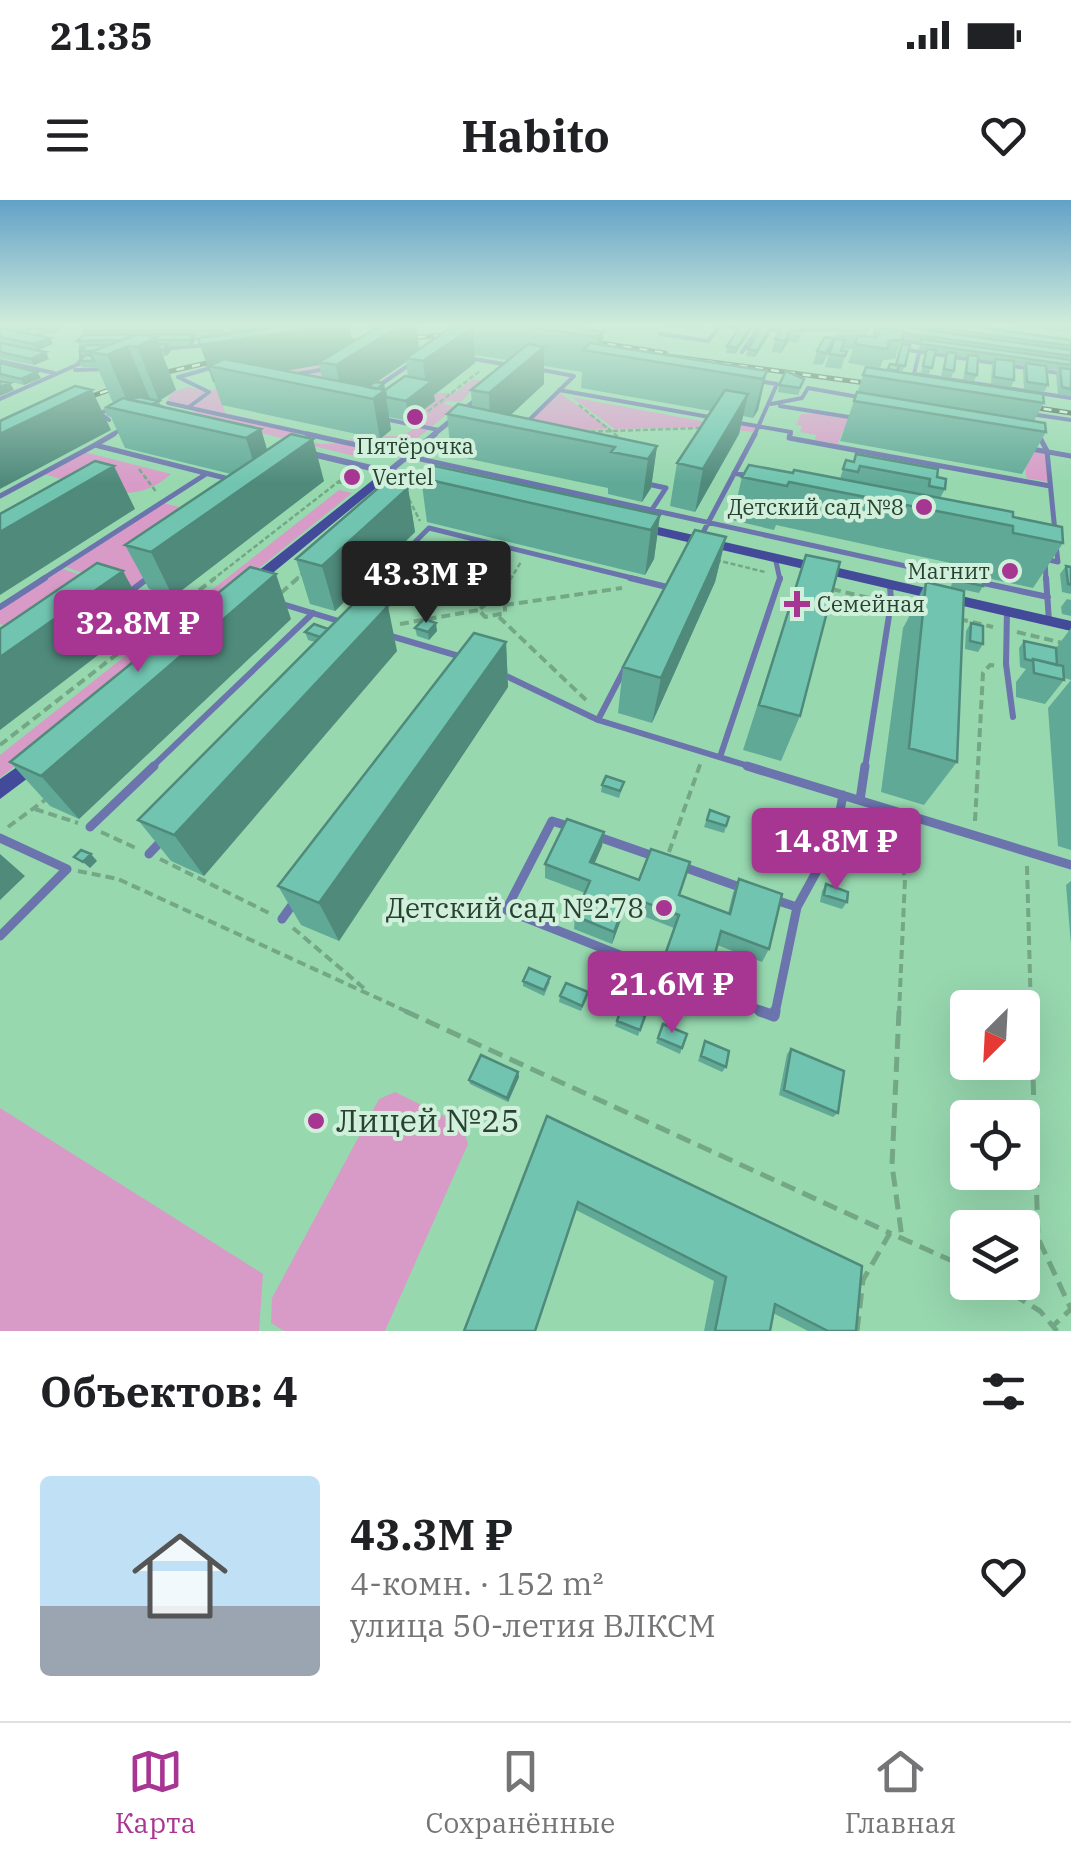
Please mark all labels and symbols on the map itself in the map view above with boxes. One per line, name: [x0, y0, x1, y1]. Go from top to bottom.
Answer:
marker: Пятёрочка: [404, 406, 426, 428]
place label: Пятёрочка: [356, 431, 474, 460]
place label: Vertel: [372, 462, 433, 491]
marker: Vertel: [341, 466, 363, 488]
place label: Детский сад №8: [728, 492, 904, 521]
marker: Детский сад №8: [913, 496, 935, 518]
pin: 43.3M ₽: [334, 541, 518, 626]
place label: Магнит: [908, 556, 990, 585]
marker: Магнит: [999, 560, 1021, 582]
place label: Семейная: [817, 589, 925, 618]
pin: 32.8M ₽: [46, 590, 230, 675]
marker: Семейная: [786, 593, 808, 615]
pin: 14.8M ₽: [744, 808, 928, 893]
place label: Детский сад №278: [386, 889, 644, 926]
marker: Детский сад №278: [653, 897, 675, 919]
pin: 21.6M ₽: [580, 951, 764, 1036]
north arrow: [950, 990, 1040, 1080]
place label: Лицей №25: [336, 1099, 520, 1141]
marker: Лицей №25: [305, 1110, 327, 1132]

